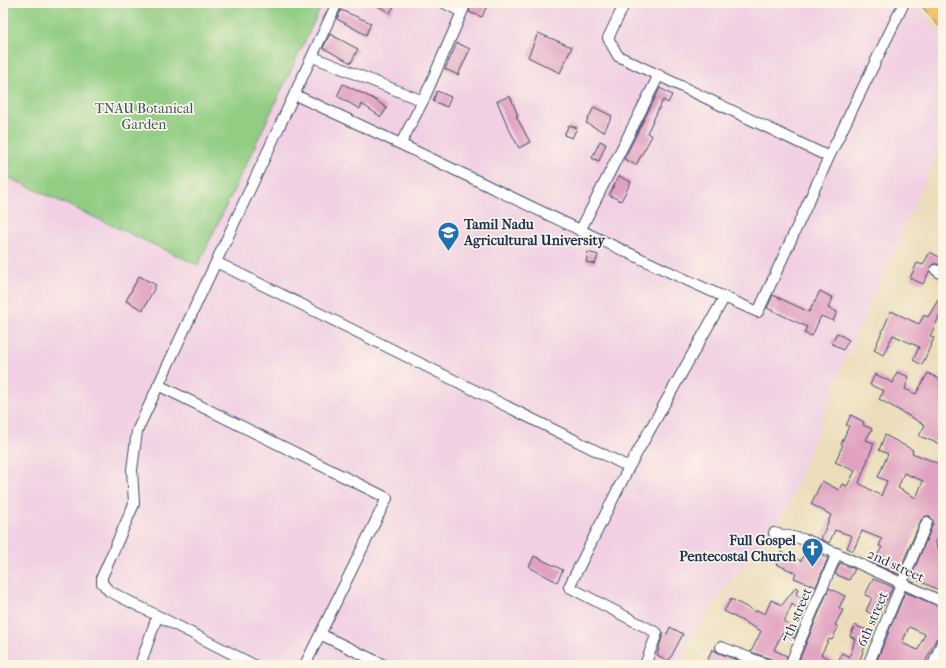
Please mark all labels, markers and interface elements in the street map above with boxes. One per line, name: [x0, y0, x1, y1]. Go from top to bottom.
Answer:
park label: TNAU Botanical Garden: [95, 100, 193, 133]
place label: Tamil Nadu Agricultural University: [463, 216, 606, 249]
school or university icon: Tamil Nadu Agricultural University: [435, 219, 461, 252]
place label: Full Gospel Pentecostal Church: [679, 532, 797, 565]
church icon: Full Gospel Pentecostal Church: [799, 535, 825, 568]
street label: 2nd street: [865, 545, 927, 586]
street label: 7th street: [777, 585, 816, 645]
street label: 6th street: [853, 589, 892, 649]

